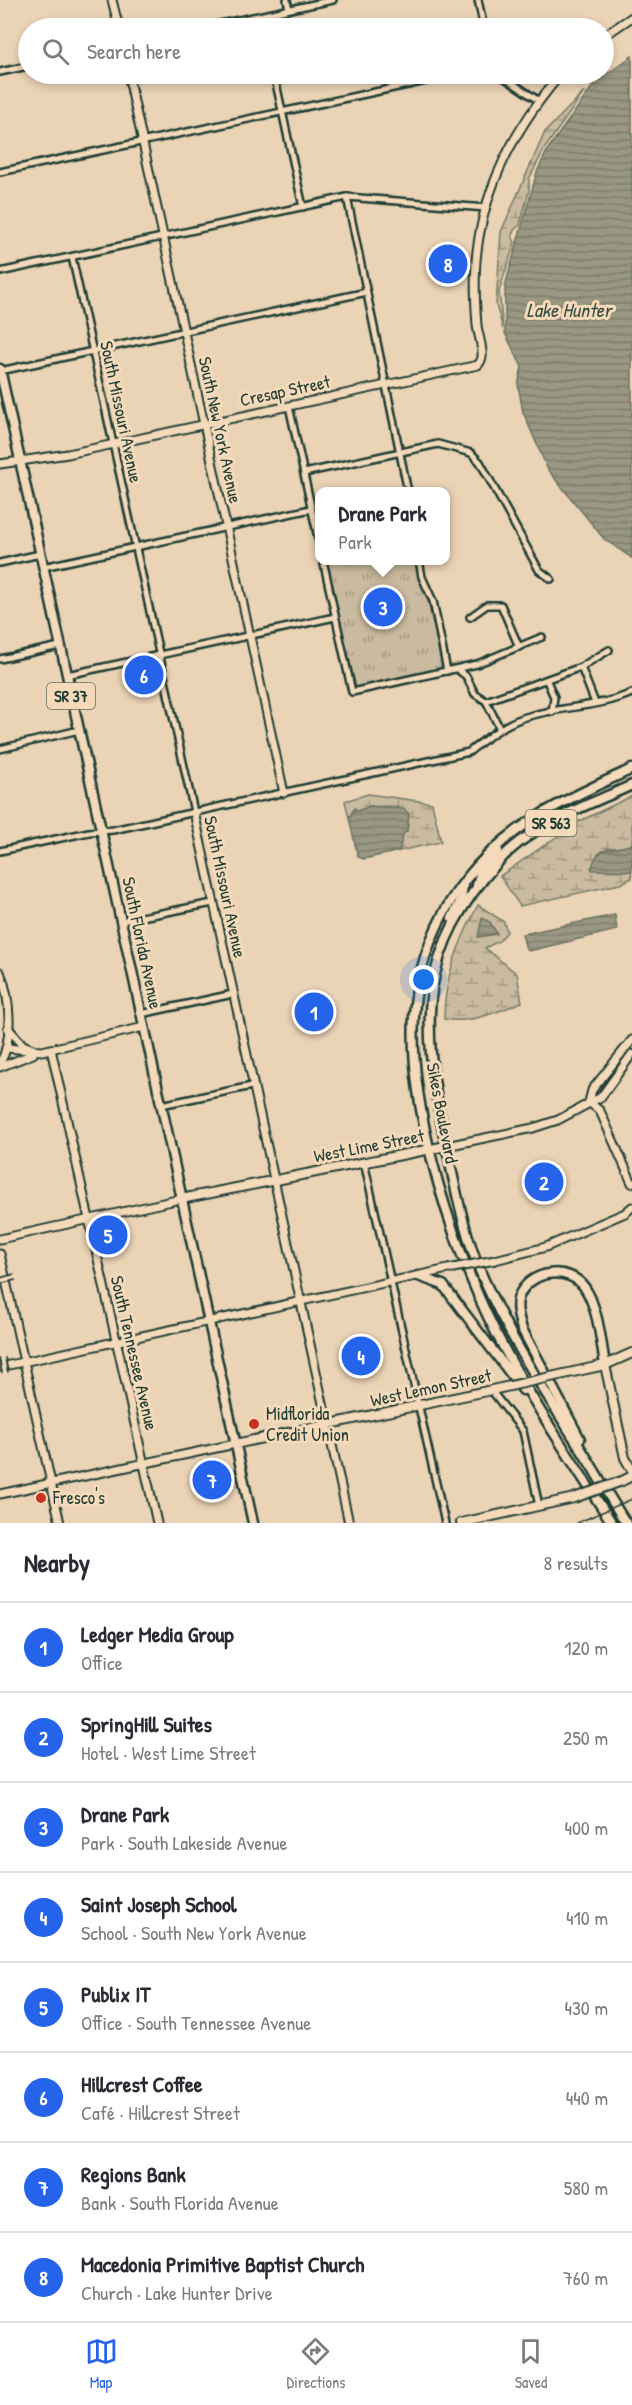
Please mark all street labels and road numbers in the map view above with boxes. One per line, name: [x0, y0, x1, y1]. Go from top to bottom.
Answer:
street label: South Missouri Avenue: [94, 339, 149, 485]
street label: South New York Avenue: [193, 354, 248, 505]
street label: Cresap Street: [237, 369, 333, 412]
road number: SR 37: [47, 683, 95, 709]
road number: SR 563: [526, 810, 576, 836]
street label: South Missouri Avenue: [198, 814, 253, 960]
street label: South Florida Avenue: [116, 875, 169, 1011]
street label: Sikes Boulevard: [421, 1061, 464, 1165]
street label: West Lime Street: [312, 1122, 427, 1168]
street label: South Tennessee Avenue: [105, 1273, 164, 1432]
street label: West Lemon Street: [368, 1362, 494, 1413]

